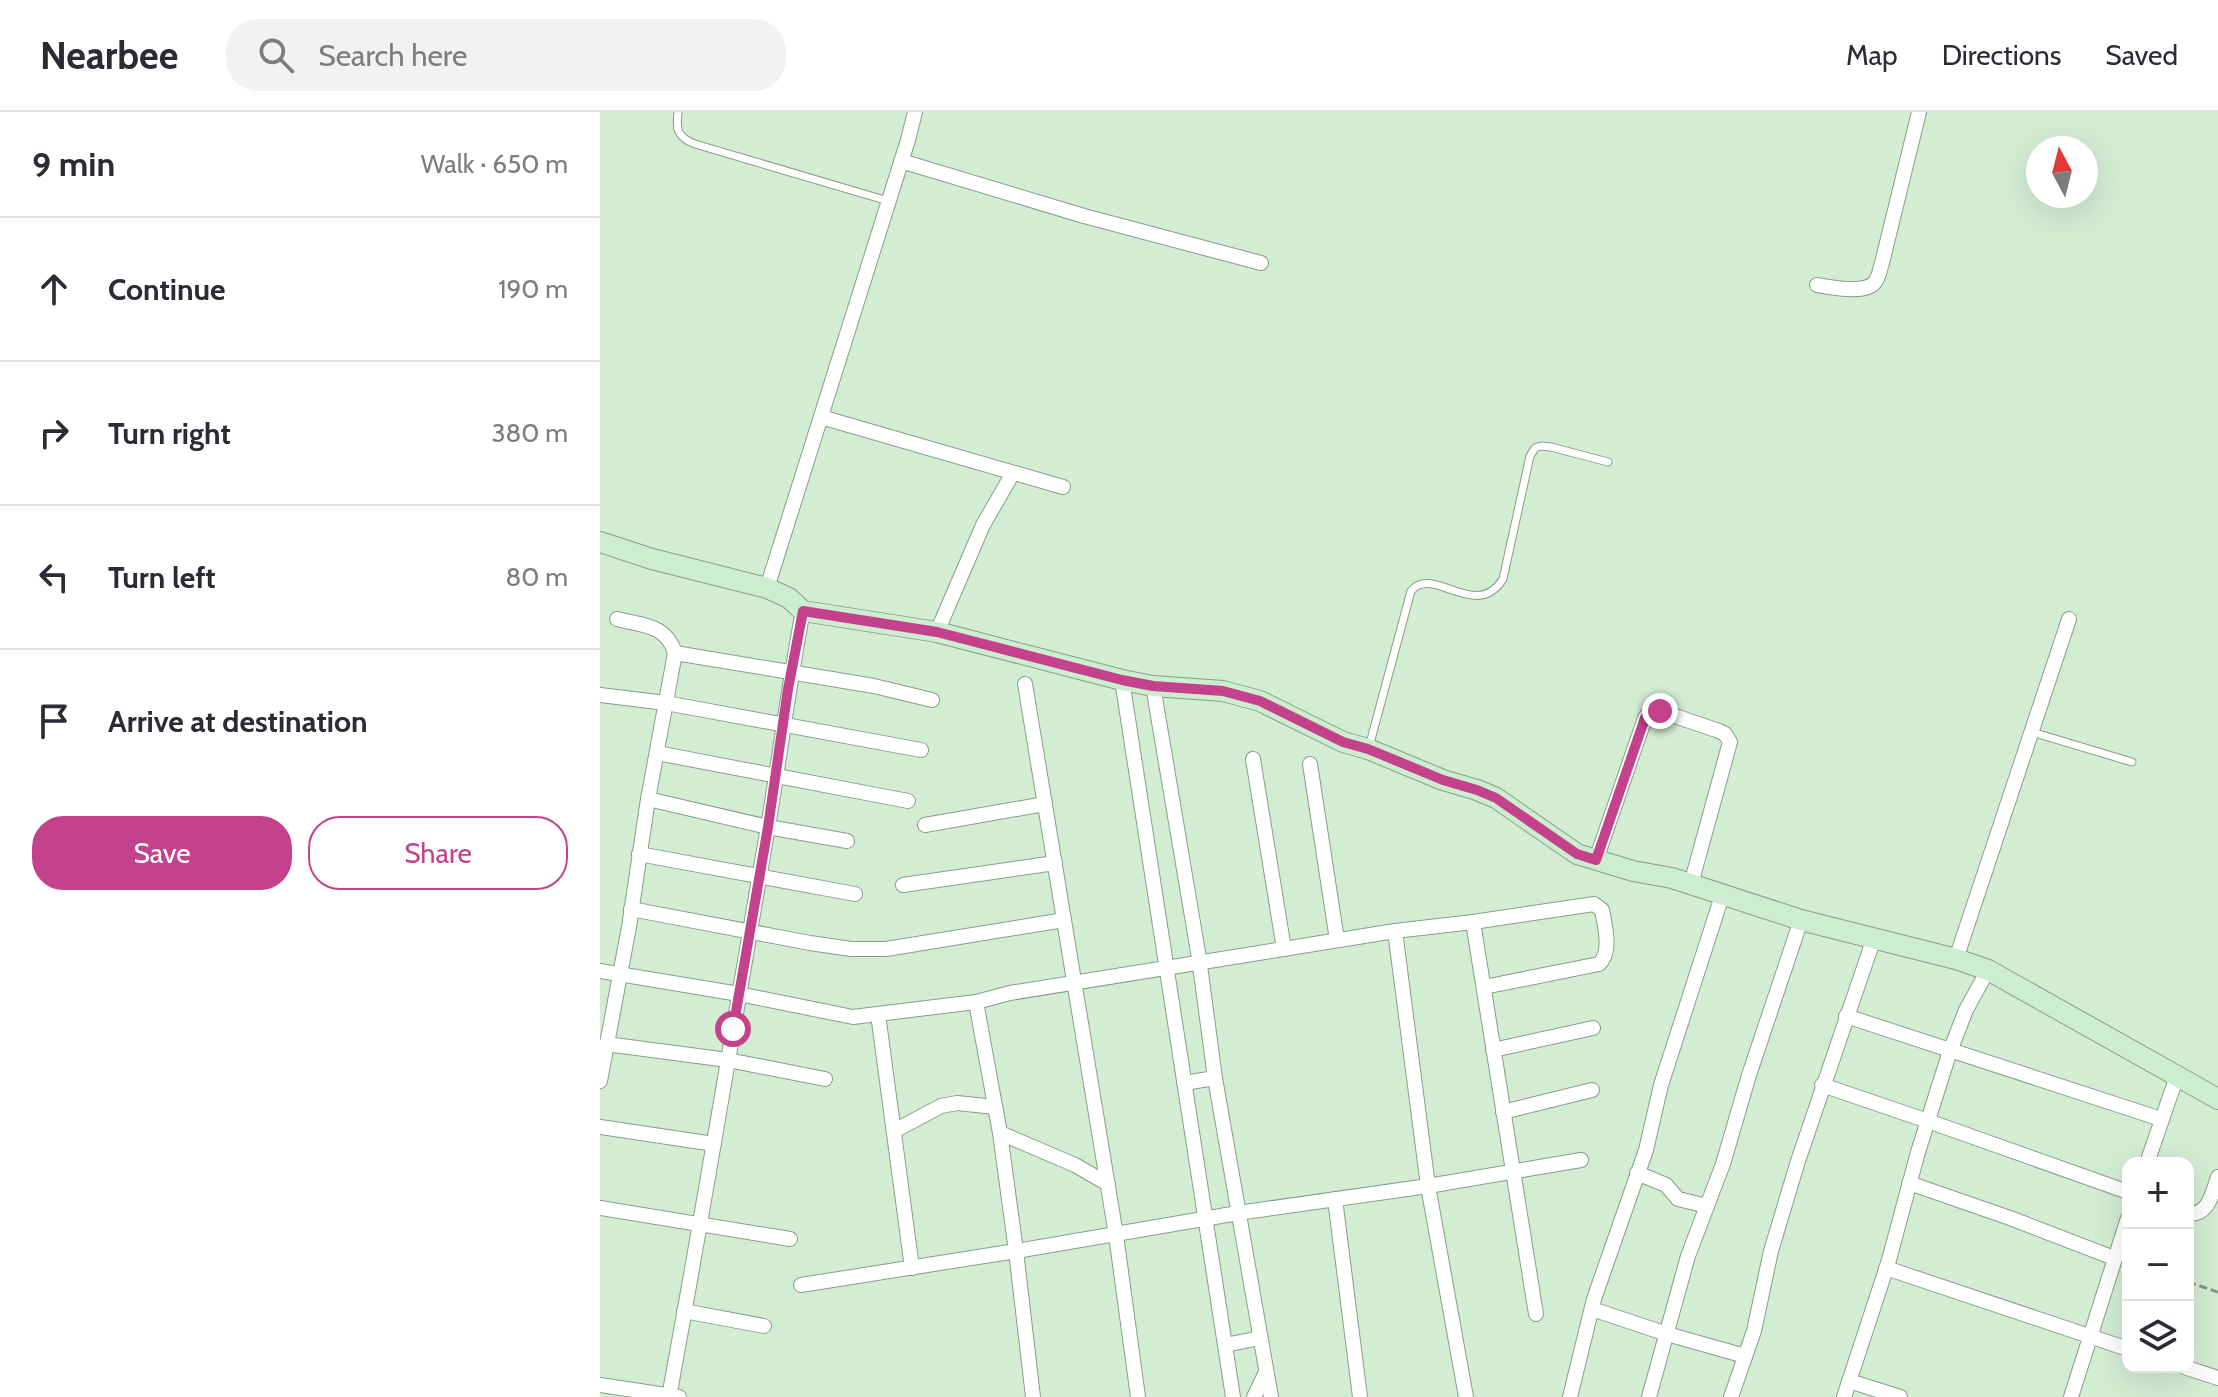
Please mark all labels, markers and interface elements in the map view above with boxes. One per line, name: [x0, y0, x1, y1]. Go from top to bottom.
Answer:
search box: [226, 19, 786, 91]
text: Nearbee: [40, 32, 178, 79]
icon: search: [254, 33, 298, 77]
text: Search here: [318, 37, 467, 74]
text: Map: [1846, 38, 1898, 72]
text: Directions: [1942, 38, 2061, 72]
text: Saved: [2105, 38, 2178, 72]
north arrow: [2026, 136, 2098, 208]
text: 9 min: [32, 143, 115, 185]
text: Walk · 650 m: [421, 148, 568, 180]
icon: ahead: [32, 267, 76, 311]
text: Continue: [108, 271, 225, 308]
text: 190 m: [498, 273, 568, 305]
icon: right: [32, 411, 76, 455]
text: Turn right: [108, 415, 231, 452]
text: 380 m: [491, 417, 568, 449]
icon: left: [32, 555, 76, 599]
text: Turn left: [108, 559, 216, 596]
text: 80 m: [505, 561, 568, 593]
route end: [1642, 693, 1678, 729]
icon: arrive: [32, 699, 76, 743]
text: Arrive at destination: [108, 703, 368, 740]
button: Save: [32, 816, 292, 890]
button: Share: [308, 816, 568, 890]
route start: [715, 1011, 751, 1047]
map controls: [2122, 1157, 2194, 1373]
button: +: [2122, 1157, 2194, 1229]
button: −: [2122, 1229, 2194, 1301]
button: layers: [2122, 1301, 2194, 1373]

